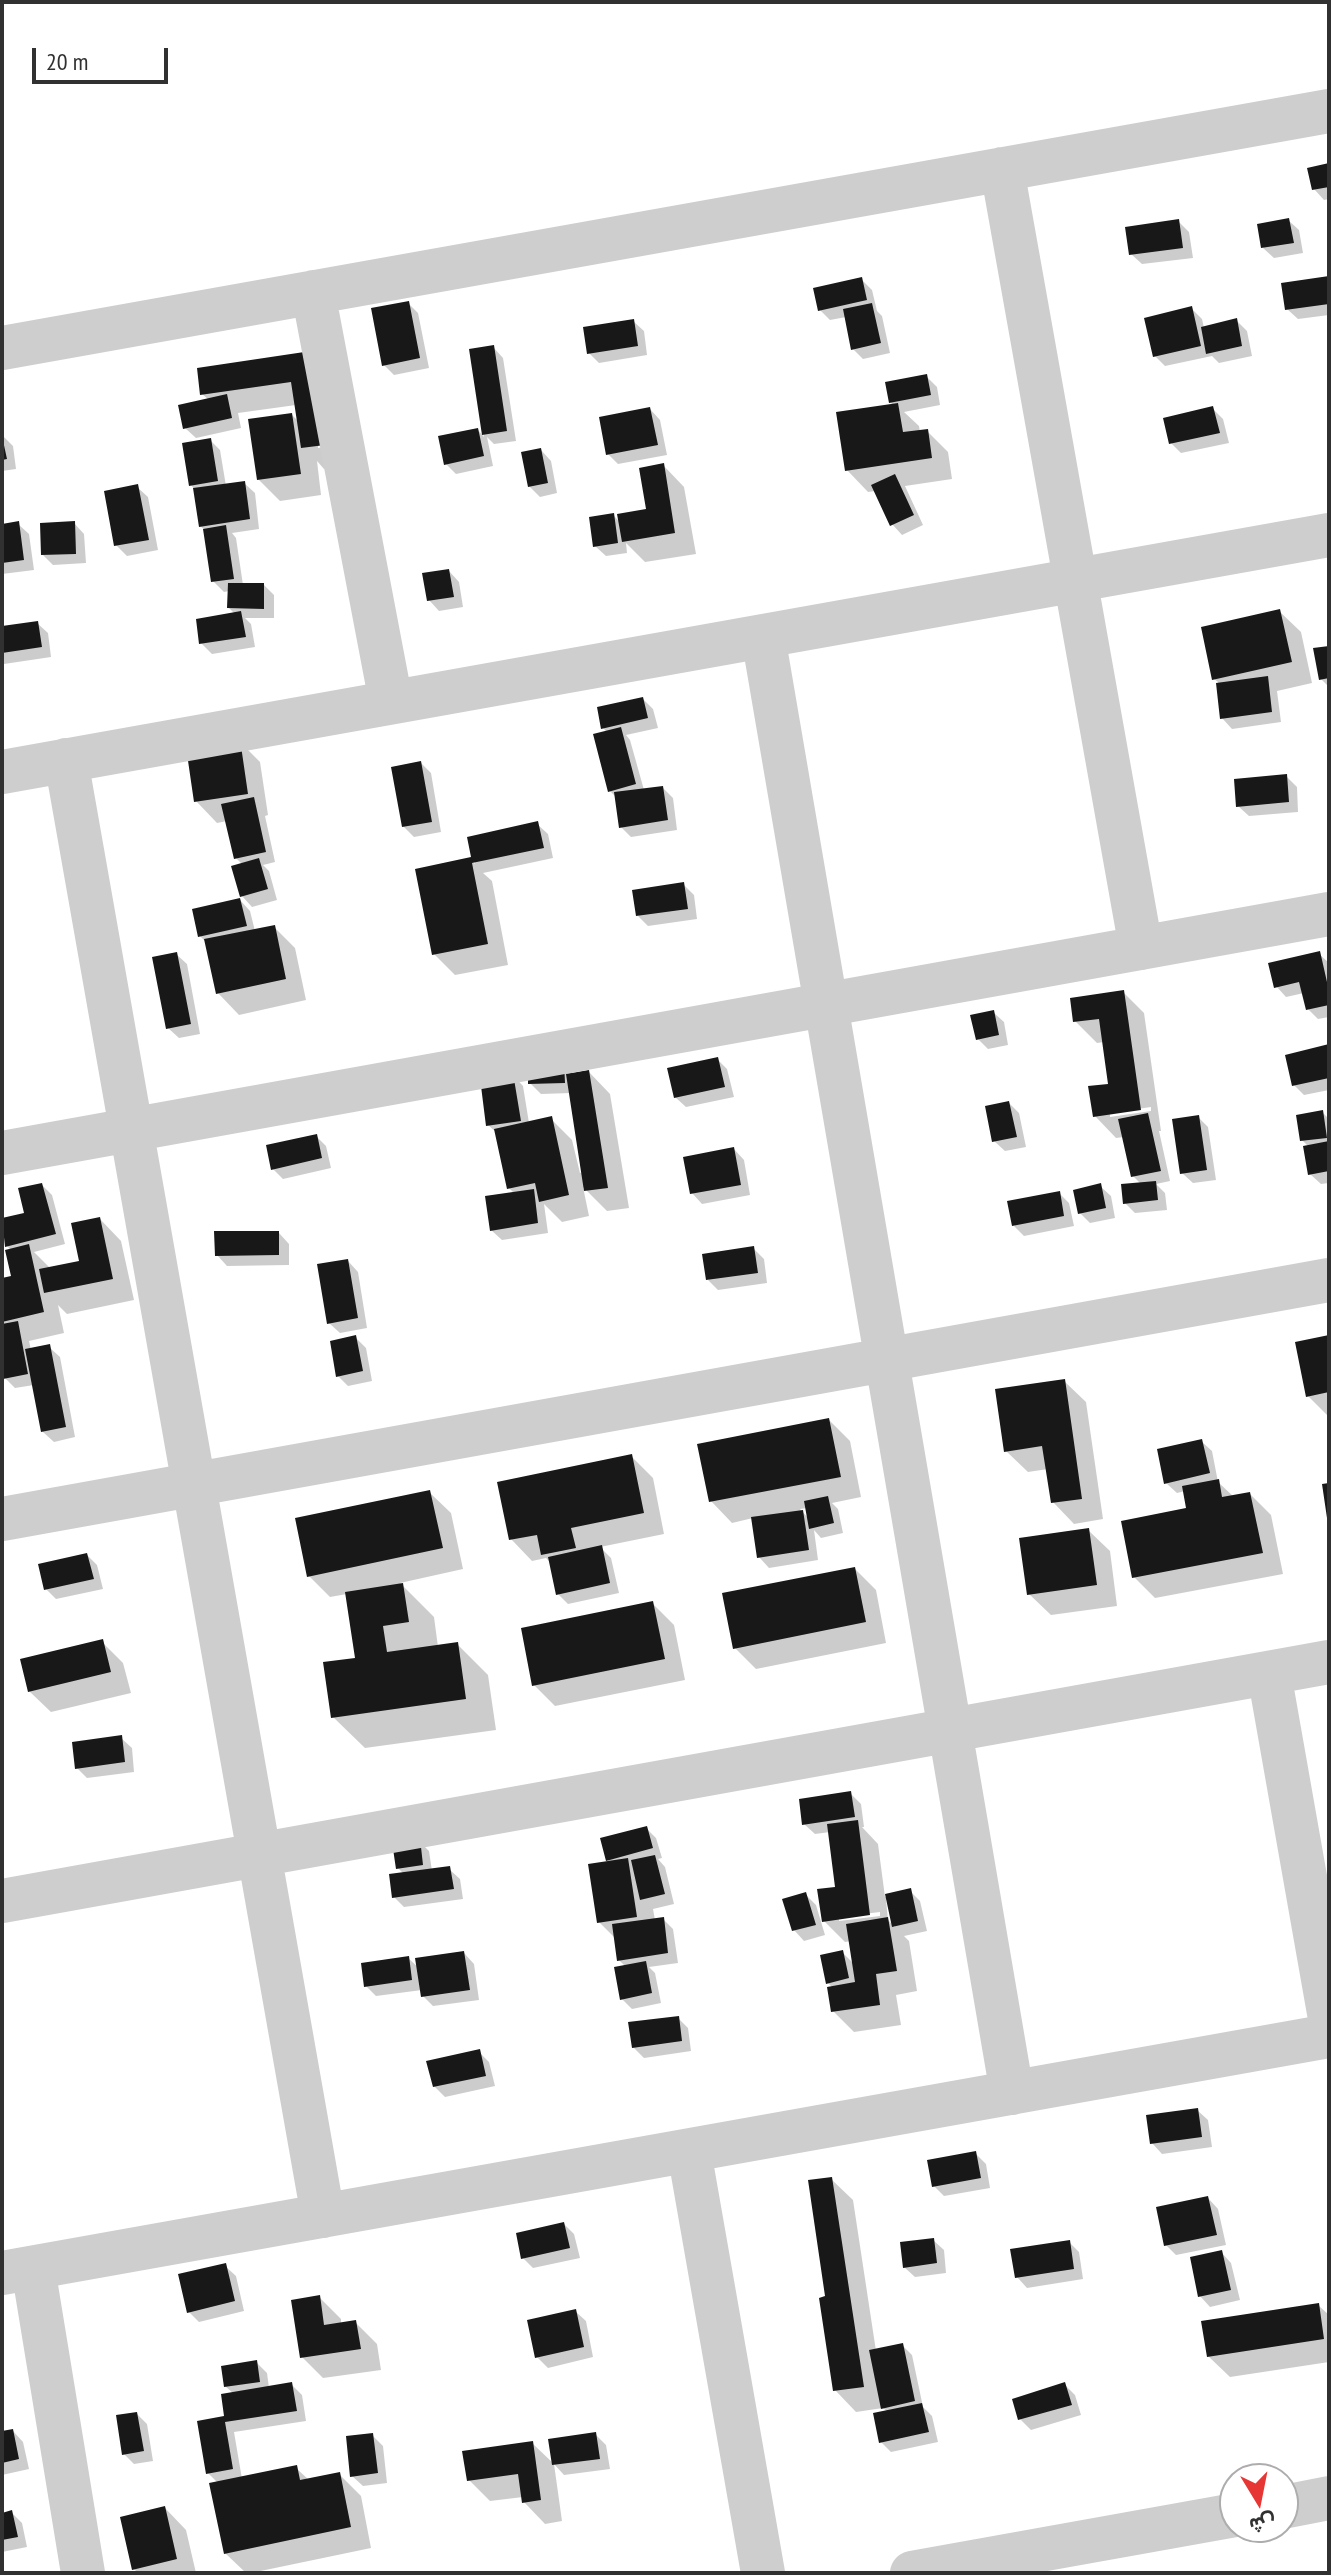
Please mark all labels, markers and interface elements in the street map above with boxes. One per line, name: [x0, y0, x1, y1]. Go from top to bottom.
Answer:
scale bar: [36, 32, 172, 82]
text: 20 m: [46, 46, 88, 77]
north arrow: [1219, 2463, 1299, 2543]
text: ش: [1247, 2509, 1278, 2541]

